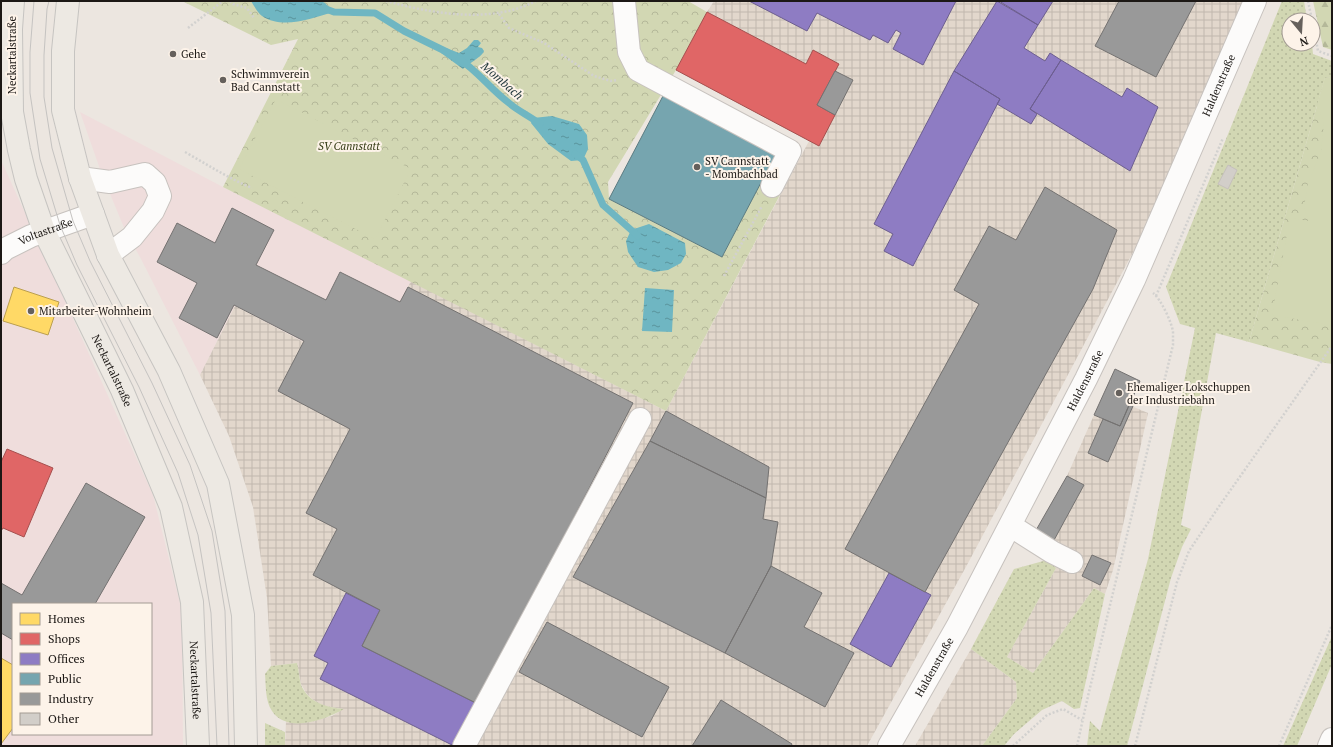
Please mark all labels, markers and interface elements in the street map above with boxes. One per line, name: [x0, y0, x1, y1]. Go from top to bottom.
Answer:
north arrow: [1281, 12, 1321, 52]
street label: Neckartalstraße: [5, 15, 19, 94]
text: N: [1297, 34, 1310, 50]
place label: Gehe: [181, 47, 207, 61]
marker: Gehe: [168, 49, 178, 59]
street label: Haldenstraße: [1199, 52, 1238, 118]
water label: Mombach: [478, 58, 526, 103]
place label: Schwimmverein Bad Cannstatt: [231, 67, 310, 94]
marker: Schwimmverein Bad Cannstatt: [218, 75, 228, 85]
park label: SV Cannstatt: [318, 139, 380, 153]
place label: SV Cannstatt - Mombachbad: [705, 154, 778, 181]
marker: SV Cannstatt - Mombachbad: [692, 162, 702, 172]
street label: Voltastraße: [16, 215, 75, 248]
place label: Mitarbeiter-Wohnheim: [39, 304, 152, 318]
marker: Mitarbeiter-Wohnheim: [26, 306, 36, 316]
street label: Neckartalstraße: [89, 332, 135, 409]
street label: Haldenstraße: [1064, 347, 1106, 413]
place label: Ehemaliger Lokschuppen der Industriebahn: [1127, 380, 1251, 407]
marker: Ehemaliger Lokschuppen der Industriebahn: [1114, 388, 1124, 398]
legend: [12, 603, 152, 735]
text: Homes: [48, 611, 85, 626]
text: Shops: [48, 631, 80, 646]
street label: Haldenstraße: [912, 634, 957, 699]
street label: Neckartalstraße: [187, 641, 204, 720]
text: Offices: [48, 651, 85, 666]
text: Public: [48, 671, 82, 686]
text: Industry: [48, 691, 94, 706]
text: Other: [48, 711, 79, 726]

